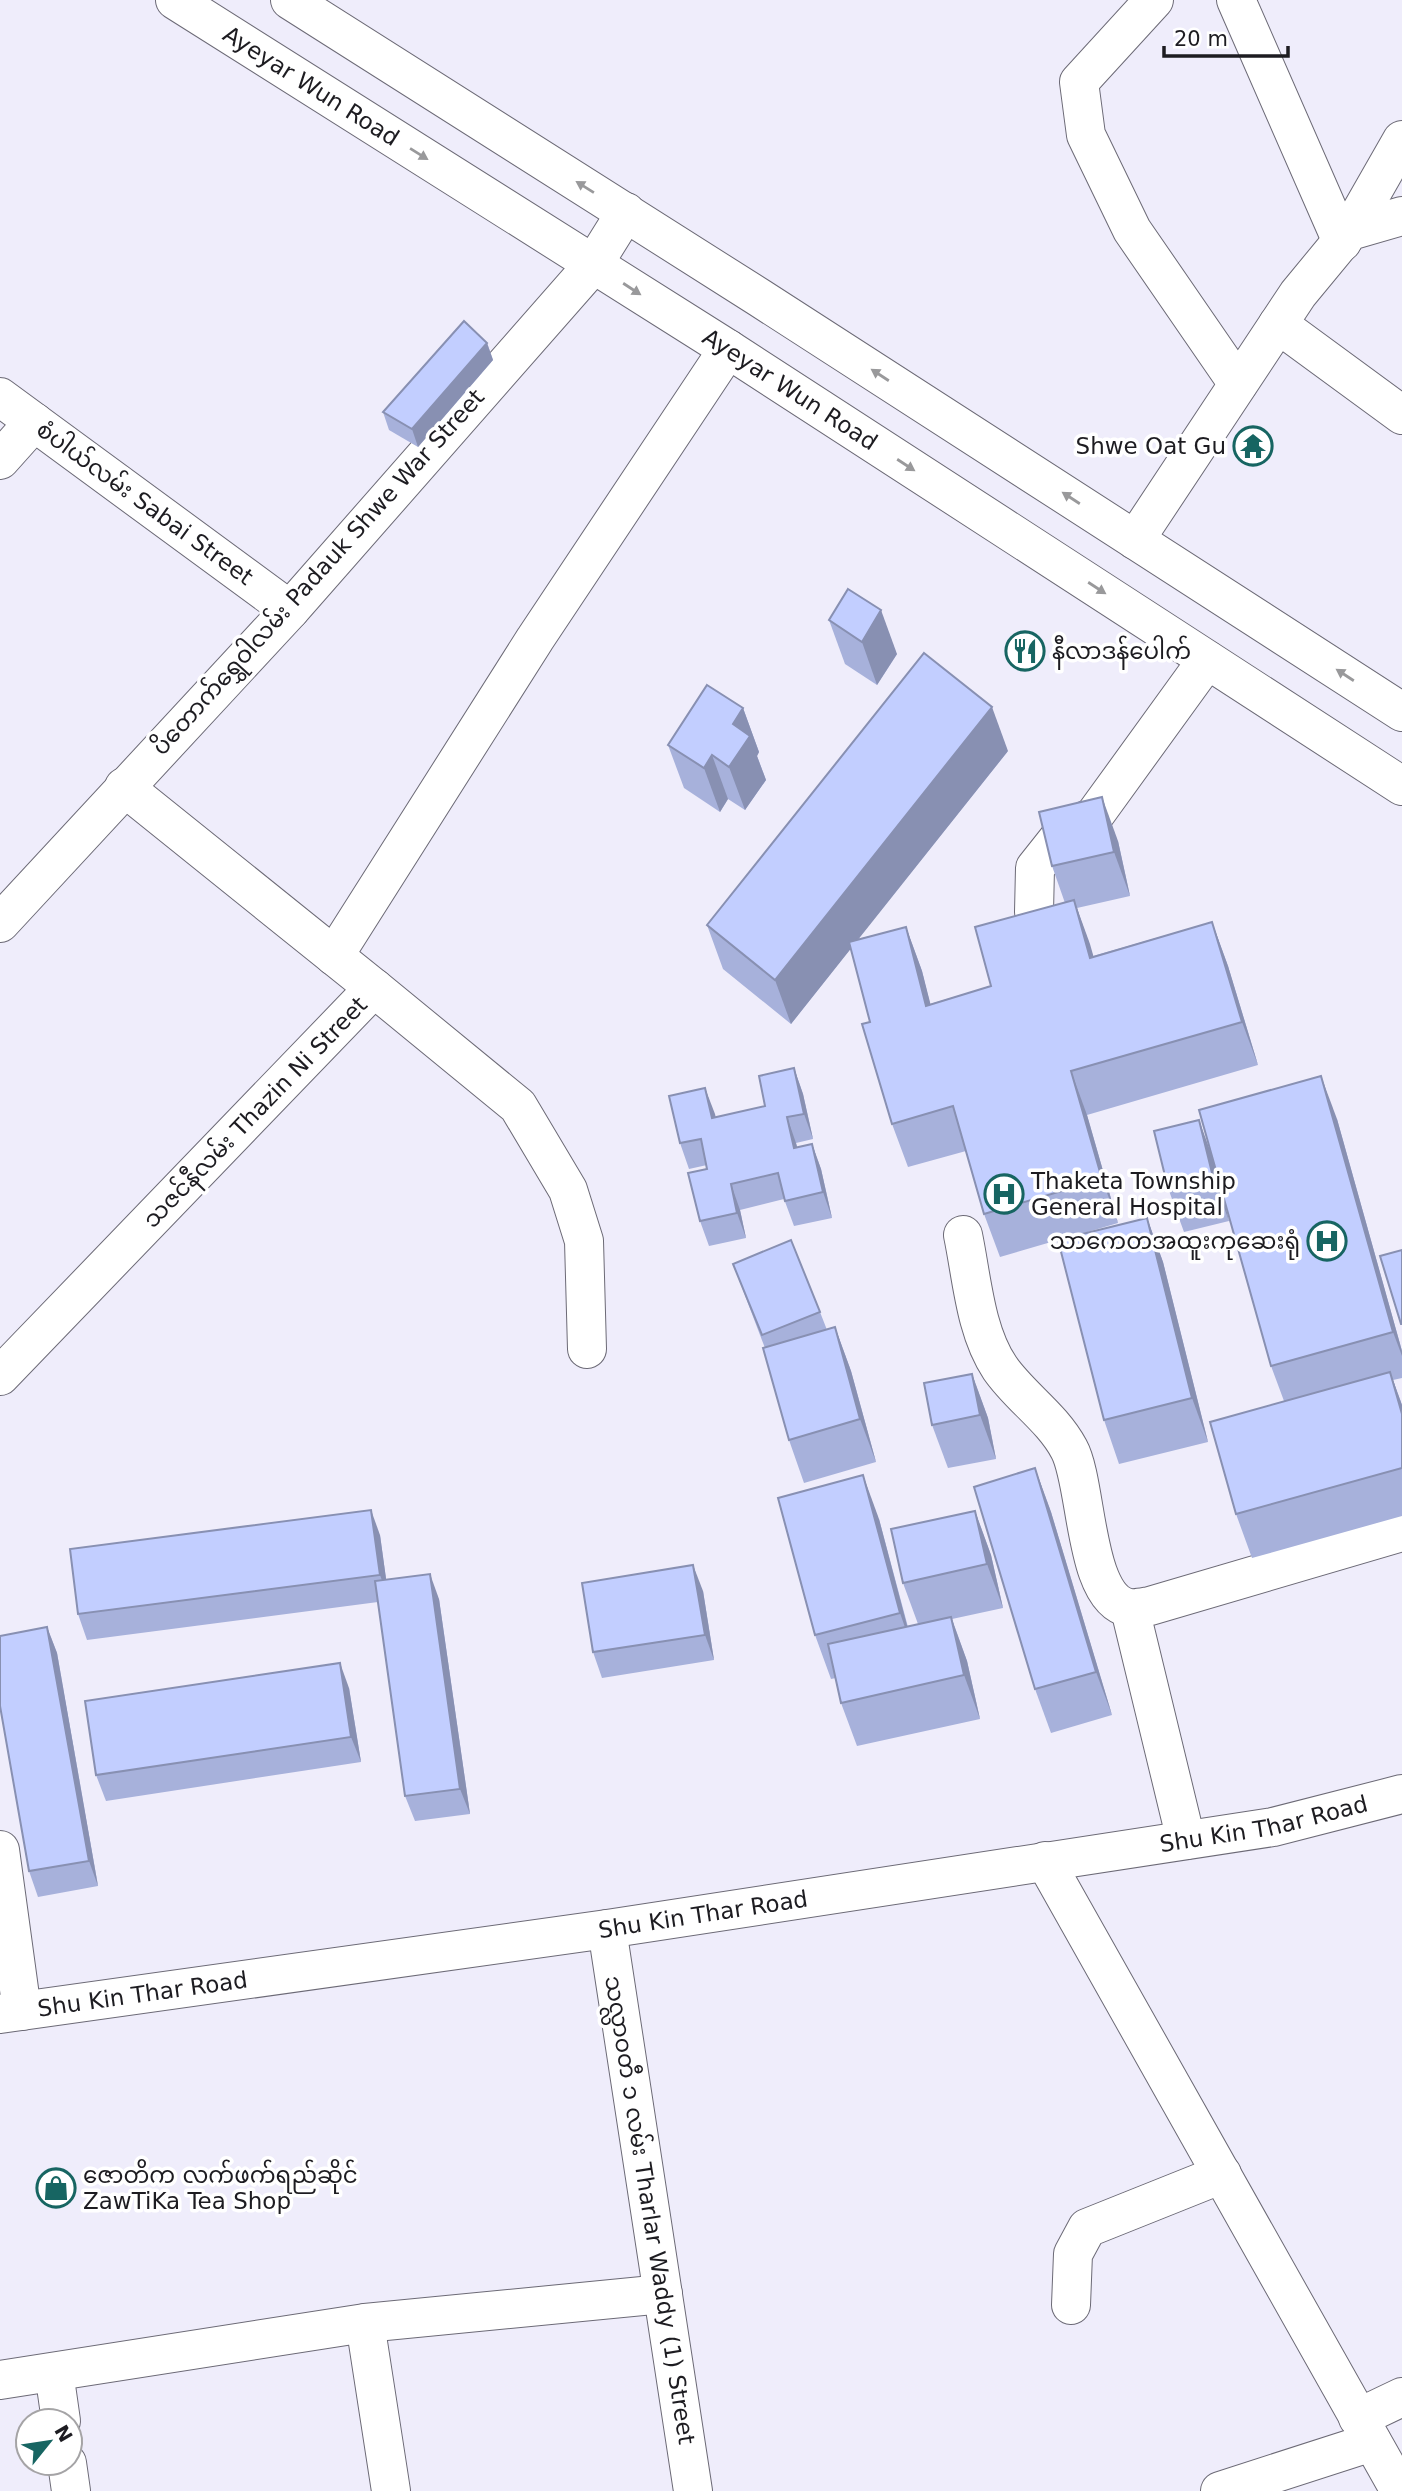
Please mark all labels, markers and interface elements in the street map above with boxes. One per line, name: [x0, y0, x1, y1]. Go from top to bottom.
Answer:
scale bar: [1164, 14, 1288, 58]
street label: Ayeyar Wun Road: [219, 21, 404, 151]
text: 20 m: [1174, 27, 1228, 51]
one-way arrow: [409, 148, 429, 161]
one-way arrow: [576, 180, 595, 193]
one-way arrow: [622, 283, 642, 296]
street label: Ayeyar Wun Road: [698, 323, 882, 455]
one-way arrow: [871, 369, 890, 382]
street label: ပိတောက်ရွှေဝါလမ်း Padauk Shwe War Street: [145, 382, 494, 764]
street label: စံပါယ်လမ်း Sabai Street: [32, 413, 260, 590]
temple icon: Shwe Oat Gu: [1232, 425, 1274, 467]
place label: Shwe Oat Gu: [1076, 433, 1226, 459]
one-way arrow: [896, 458, 916, 471]
one-way arrow: [1062, 492, 1081, 505]
one-way arrow: [1087, 582, 1107, 595]
restaurant icon: နီလာဒန်ပေါက်: [1004, 630, 1046, 672]
place label: နီလာဒန်ပေါက်: [1052, 635, 1191, 670]
one-way arrow: [1335, 669, 1354, 682]
street label: သဇင်နီလမ်း Thazin Ni Street: [136, 989, 376, 1237]
place label: Thaketa Township General Hospital: [1030, 1168, 1236, 1220]
hospital icon: Thaketa Township General Hospital: [983, 1173, 1025, 1215]
hospital icon: သာကေတအထူးကုဆေးရုံ: [1306, 1220, 1348, 1262]
place label: သာကေတအထူးကုဆေးရုံ: [1050, 1228, 1300, 1260]
street label: Shu Kin Thar Road: [1158, 1790, 1370, 1857]
street label: Shu Kin Thar Road: [596, 1885, 810, 1943]
street label: Shu Kin Thar Road: [36, 1966, 249, 2022]
street label: သလ္လာဝတီ ၁ လမ်း Tharlar Waddy (1) Street: [594, 1973, 703, 2447]
place label: ဇောတိက လက်ဖက်ရည်ဆိုင် ZawTiKa Tea Shop: [83, 2159, 358, 2214]
shop icon: ဇောတိက လက်ဖက်ရည်ဆိုင် ZawTiKa Tea Shop: [35, 2167, 77, 2209]
north arrow: [14, 2407, 84, 2477]
text: N: [50, 2421, 77, 2446]

